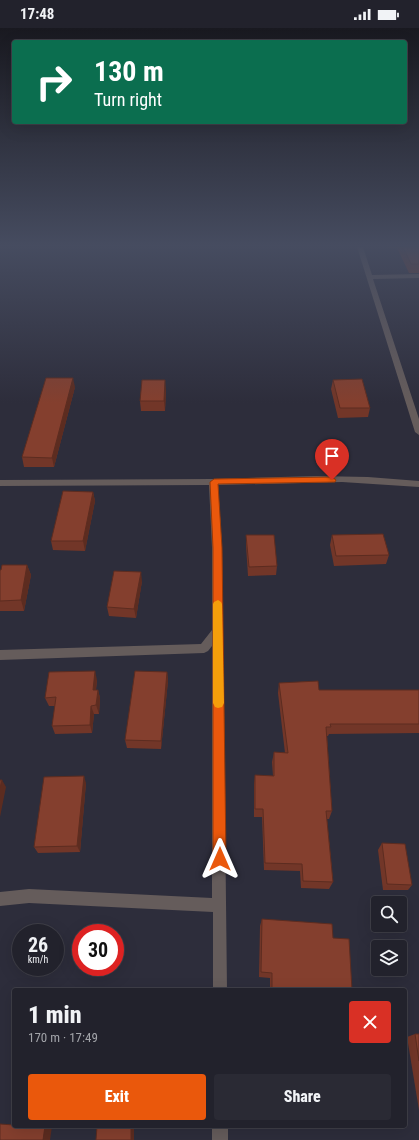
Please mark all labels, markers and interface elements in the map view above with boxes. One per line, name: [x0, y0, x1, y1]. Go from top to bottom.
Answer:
text: 17:48: [20, 5, 54, 23]
text: 130 m: [94, 55, 164, 88]
icon: right: [28, 56, 80, 108]
text: Turn right: [94, 89, 162, 110]
pin: [315, 439, 349, 480]
icon: arrive: [321, 445, 343, 467]
position arrow: [199, 838, 241, 880]
map controls: [371, 896, 407, 976]
button: search: [371, 896, 407, 932]
speed limit sign: 30: [72, 924, 124, 976]
text: 26: [28, 933, 48, 957]
button: layers: [371, 940, 407, 976]
text: km/h: [28, 954, 48, 965]
text: 1 min: [28, 1001, 82, 1029]
button: close: [349, 1001, 391, 1043]
text: 170 m · 17:49: [28, 1030, 98, 1045]
button: Exit: [28, 1074, 206, 1120]
button: Share: [214, 1074, 391, 1120]

